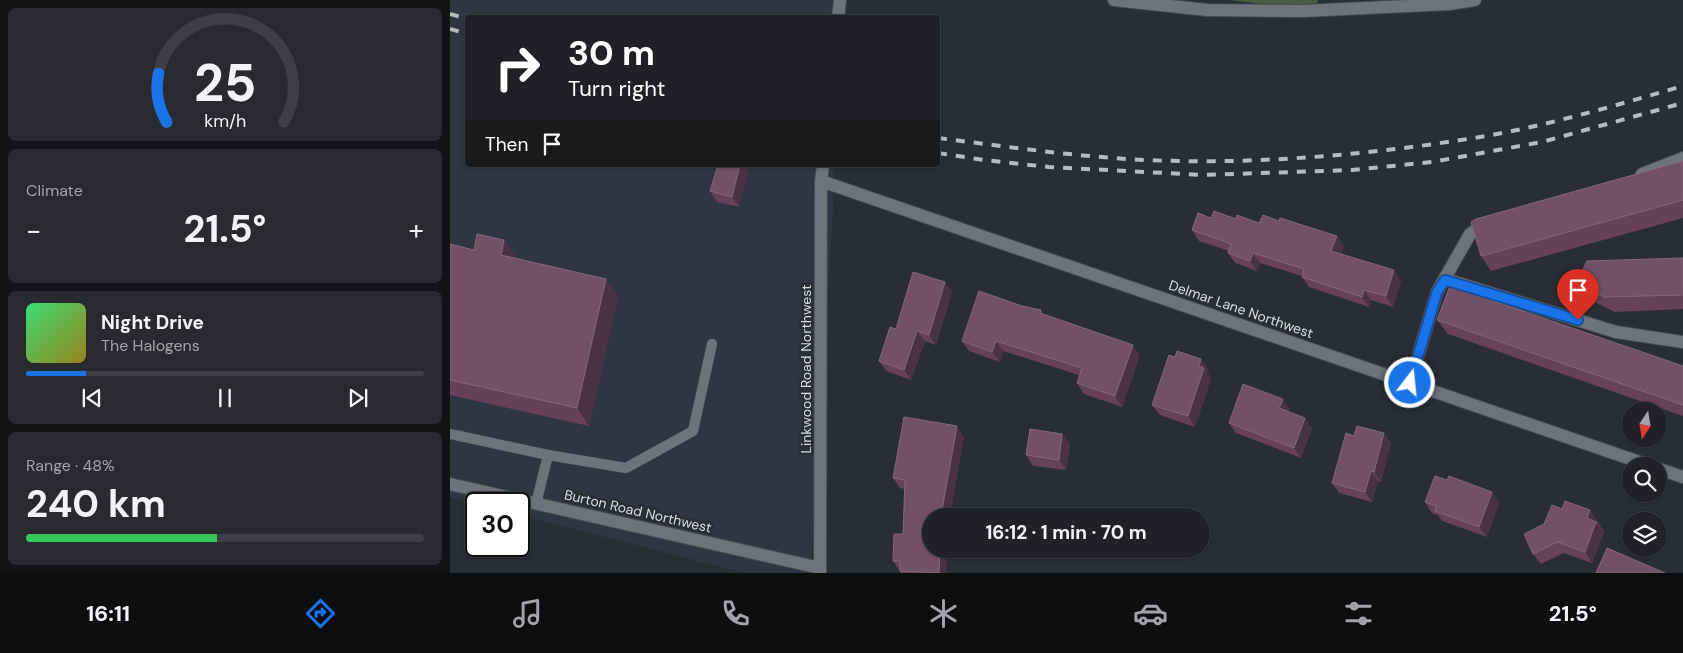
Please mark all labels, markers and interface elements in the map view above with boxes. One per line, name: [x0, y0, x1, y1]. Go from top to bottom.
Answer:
text: 30 m: [568, 30, 655, 76]
icon: right: [485, 35, 550, 100]
text: 25: [194, 49, 256, 117]
text: Turn right: [568, 74, 665, 103]
text: km/h: [204, 109, 246, 133]
icon: arrive: [538, 130, 566, 158]
text: Then: [485, 132, 528, 157]
text: Climate: [26, 180, 83, 201]
text: 21.5°: [184, 204, 266, 254]
text: −: [26, 212, 41, 249]
text: +: [409, 212, 424, 249]
pin: [1557, 269, 1599, 320]
street label: Delmar Lane Northwest: [1166, 276, 1316, 342]
icon: arrive: [1564, 276, 1592, 304]
street label: Linkwood Road Northwest: [797, 285, 815, 453]
text: Night Drive: [101, 310, 204, 335]
text: The Halogens: [101, 335, 200, 356]
position arrow: [1383, 356, 1435, 408]
icon: previous: [78, 384, 106, 412]
icon: pause: [211, 384, 239, 412]
icon: next: [344, 384, 372, 412]
north arrow: [1622, 402, 1668, 448]
map controls: [1622, 402, 1667, 557]
text: Range · 48%: [26, 455, 115, 476]
button: search: [1622, 457, 1667, 502]
text: 240 km: [26, 479, 166, 529]
street label: Burton Road Northwest: [563, 485, 713, 537]
speed limit sign: 30: [465, 492, 530, 557]
button: layers: [1622, 512, 1667, 557]
text: 16:12 · 1 min · 70 m: [985, 520, 1147, 545]
icon: directions: [303, 596, 338, 631]
icon: music: [510, 596, 545, 631]
icon: phone: [718, 596, 753, 631]
icon: climate: [926, 596, 961, 631]
icon: car: [1133, 596, 1168, 631]
icon: filters: [1341, 596, 1376, 631]
text: 16:11: [86, 599, 130, 628]
text: 21.5°: [1549, 599, 1597, 628]

